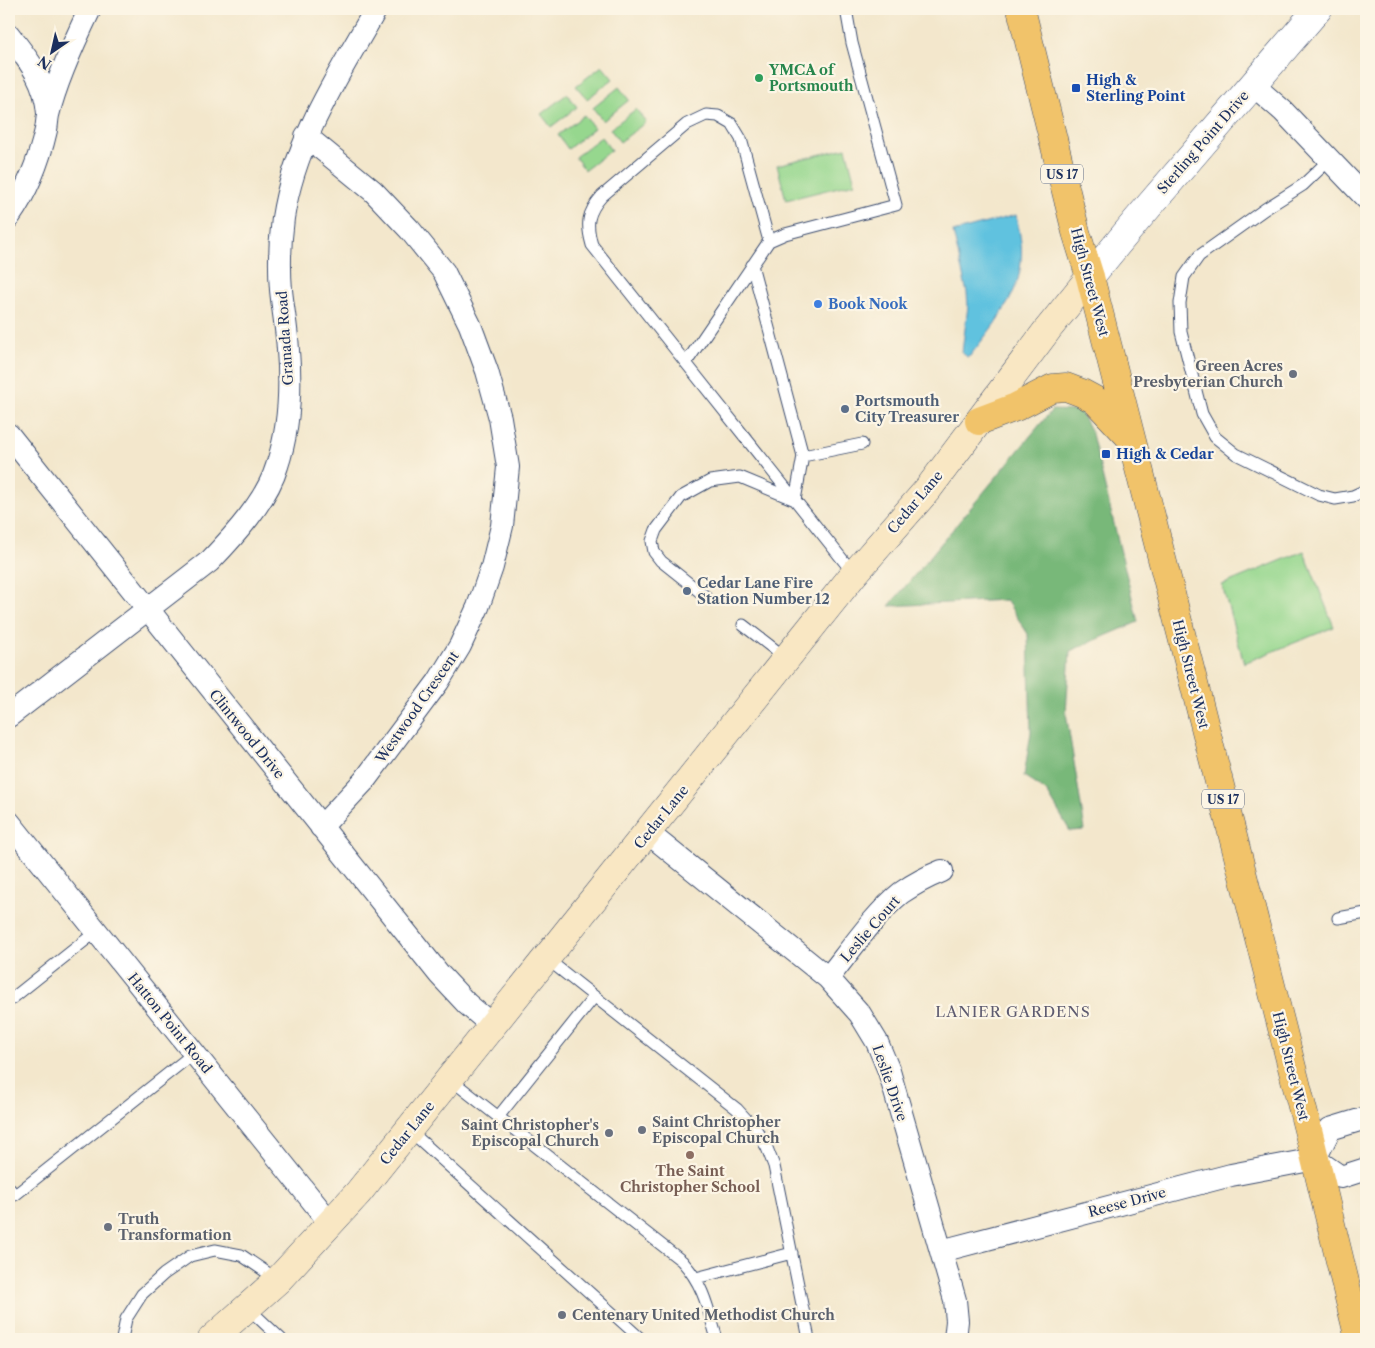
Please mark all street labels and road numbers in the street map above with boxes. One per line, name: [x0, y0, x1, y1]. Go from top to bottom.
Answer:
street label: Sterling Point Drive: [1153, 87, 1253, 197]
road number: US 17: [1041, 164, 1083, 183]
street label: High Street West: [1067, 226, 1113, 338]
street label: Granada Road: [273, 290, 297, 386]
street label: Cedar Lane: [883, 467, 947, 537]
street label: High Street West: [1169, 618, 1213, 731]
street label: Westwood Crescent: [371, 647, 463, 767]
street label: Clintwood Drive: [205, 686, 289, 783]
street label: Cedar Lane: [630, 781, 692, 853]
road number: US 17: [1202, 790, 1244, 809]
street label: Leslie Court: [836, 892, 904, 966]
street label: Hatton Point Road: [124, 969, 216, 1077]
street label: High Street West: [1269, 1010, 1313, 1123]
street label: Leslie Drive: [869, 1042, 911, 1124]
street label: Cedar Lane: [376, 1097, 438, 1169]
street label: Reese Drive: [1086, 1183, 1168, 1221]

